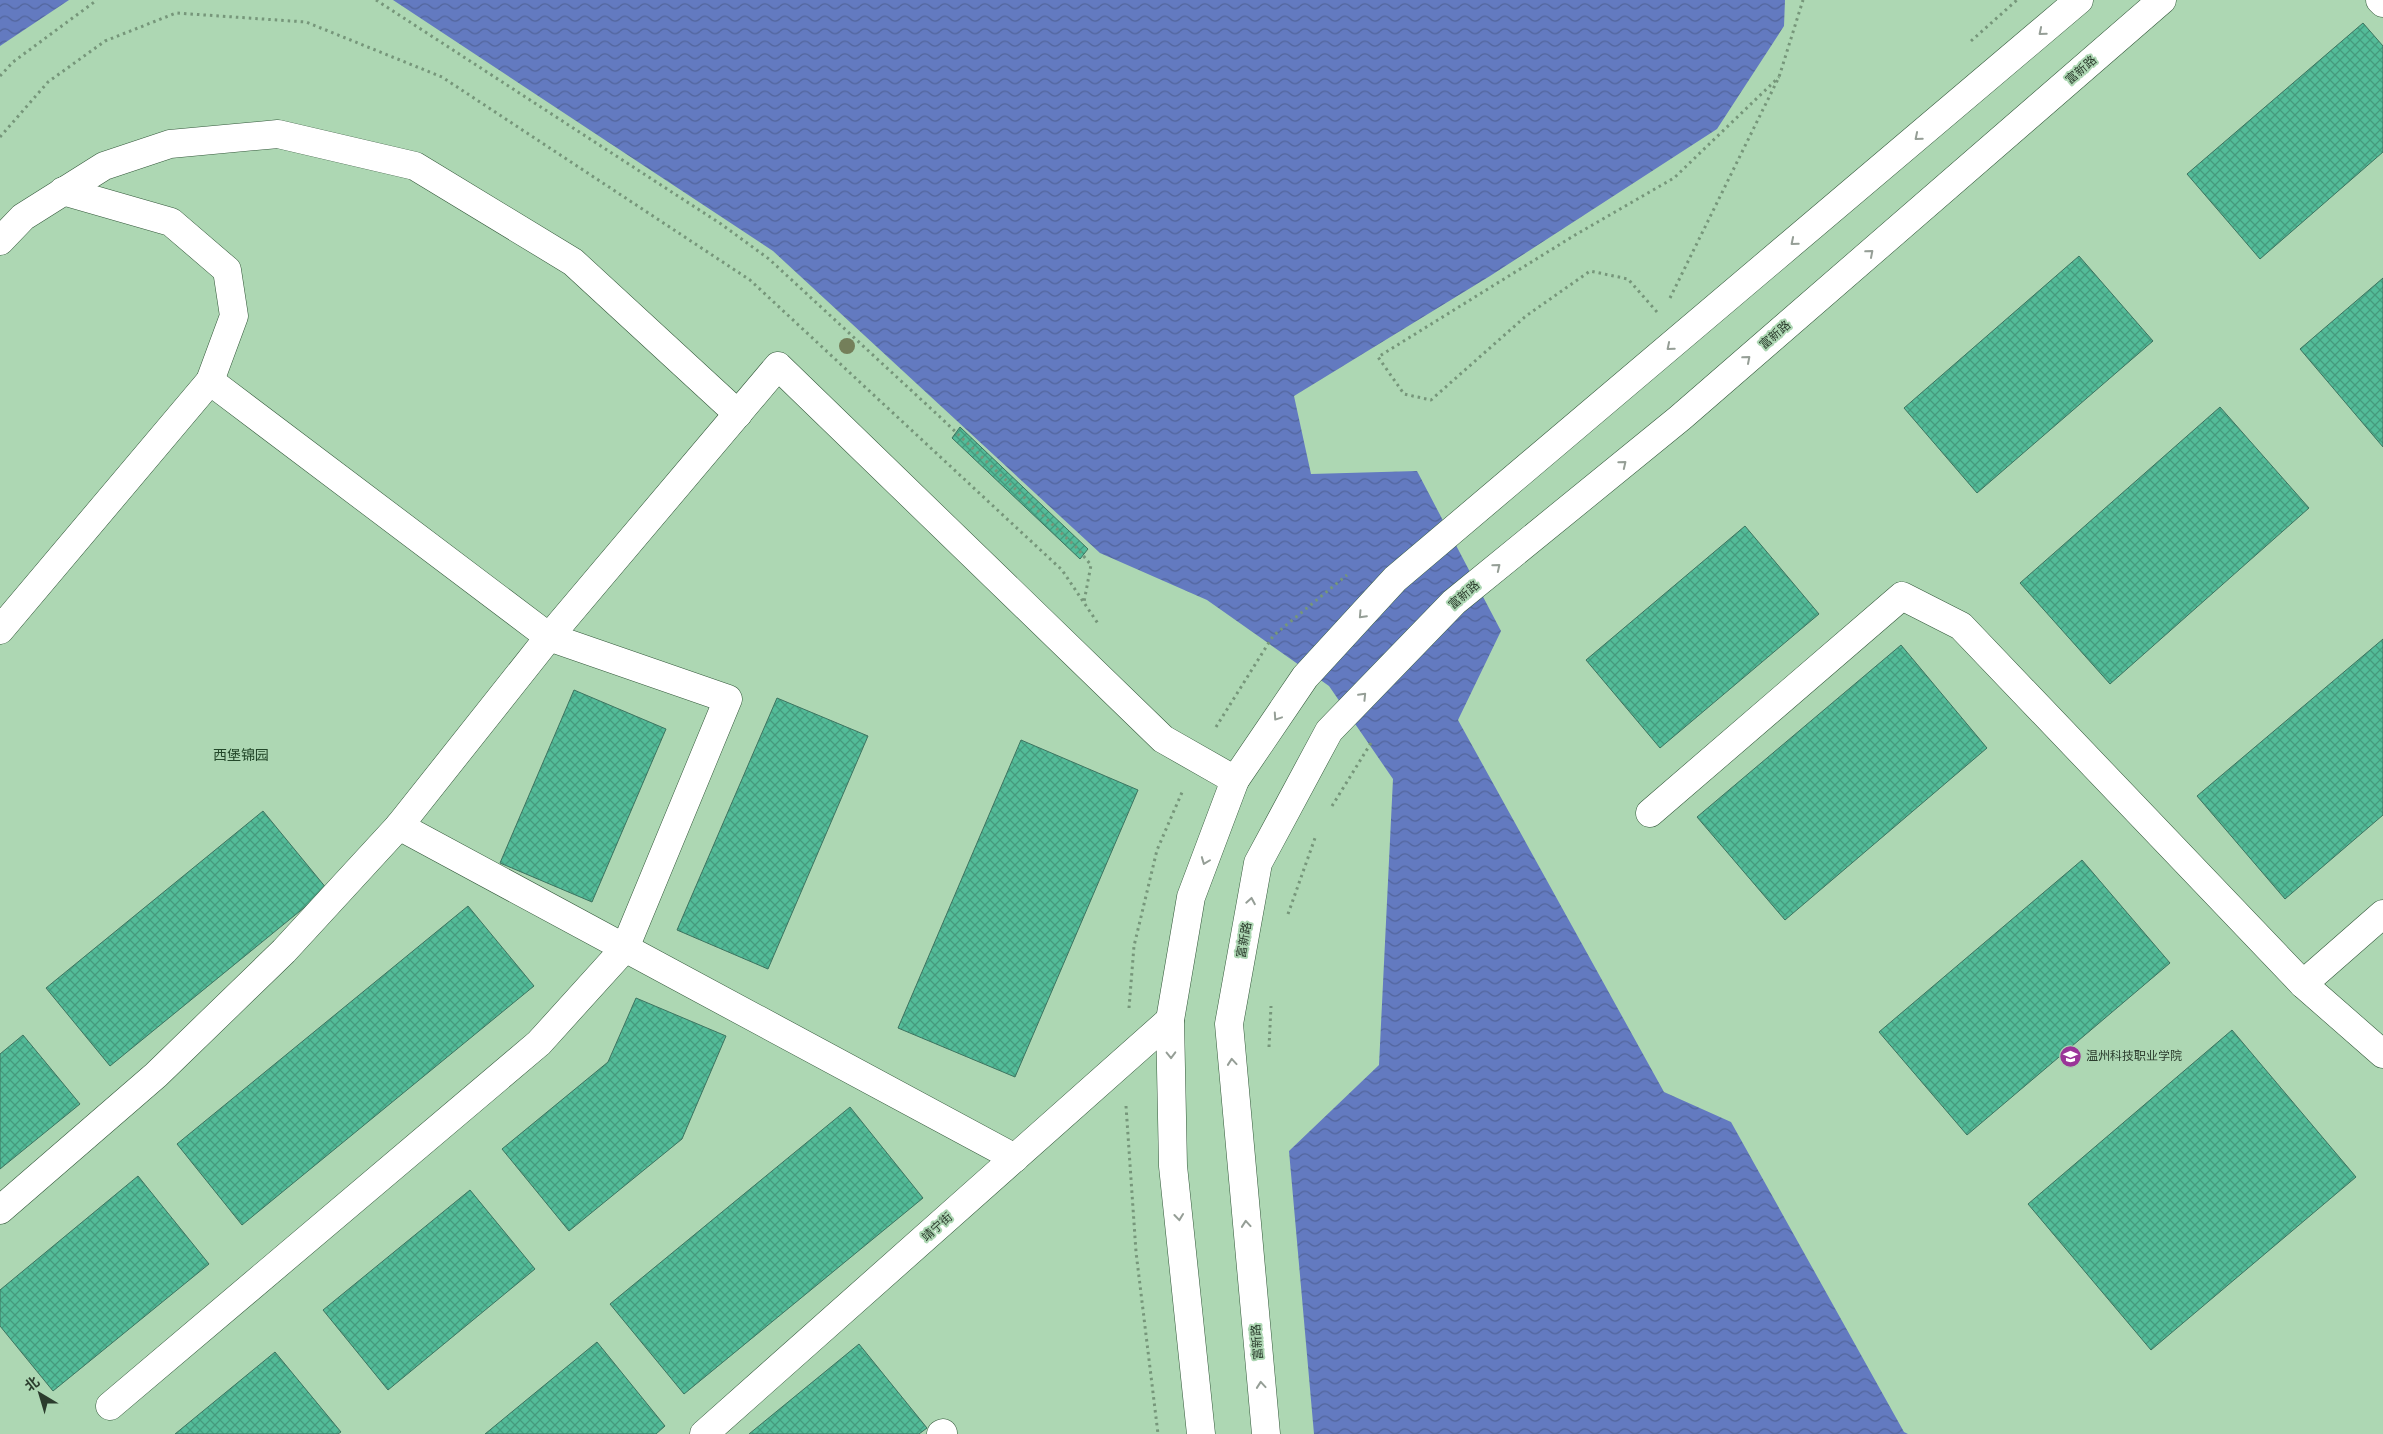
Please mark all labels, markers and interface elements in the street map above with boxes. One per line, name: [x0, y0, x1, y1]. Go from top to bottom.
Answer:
one-way arrow: [2039, 26, 2048, 34]
street label: 富新路: [2063, 53, 2099, 87]
one-way arrow: [1915, 131, 1924, 139]
one-way arrow: [1791, 236, 1800, 244]
one-way arrow: [1864, 250, 1873, 259]
street label: 富新路: [1757, 318, 1793, 352]
one-way arrow: [1667, 341, 1676, 349]
one-way arrow: [1742, 356, 1751, 365]
one-way arrow: [1617, 462, 1626, 470]
one-way arrow: [1491, 564, 1500, 572]
street label: 富新路: [1446, 578, 1482, 612]
one-way arrow: [1359, 609, 1368, 618]
one-way arrow: [1357, 693, 1366, 702]
one-way arrow: [1274, 712, 1283, 721]
district label: 西堡锦园: [213, 747, 269, 764]
one-way arrow: [1200, 857, 1210, 865]
one-way arrow: [1245, 897, 1255, 906]
street label: 富新路: [1234, 921, 1254, 959]
school or university icon: 温州科技职业学院: [2058, 1044, 2082, 1068]
place label: 温州科技职业学院: [2086, 1049, 2182, 1063]
one-way arrow: [1166, 1052, 1176, 1059]
one-way arrow: [1227, 1057, 1238, 1065]
street label: 靖宁街: [919, 1210, 955, 1244]
one-way arrow: [1173, 1213, 1184, 1221]
one-way arrow: [1241, 1219, 1252, 1227]
street label: 富新路: [1248, 1323, 1266, 1361]
north arrow: [15, 1369, 65, 1419]
text: 北: [22, 1373, 43, 1395]
one-way arrow: [1256, 1381, 1267, 1389]

